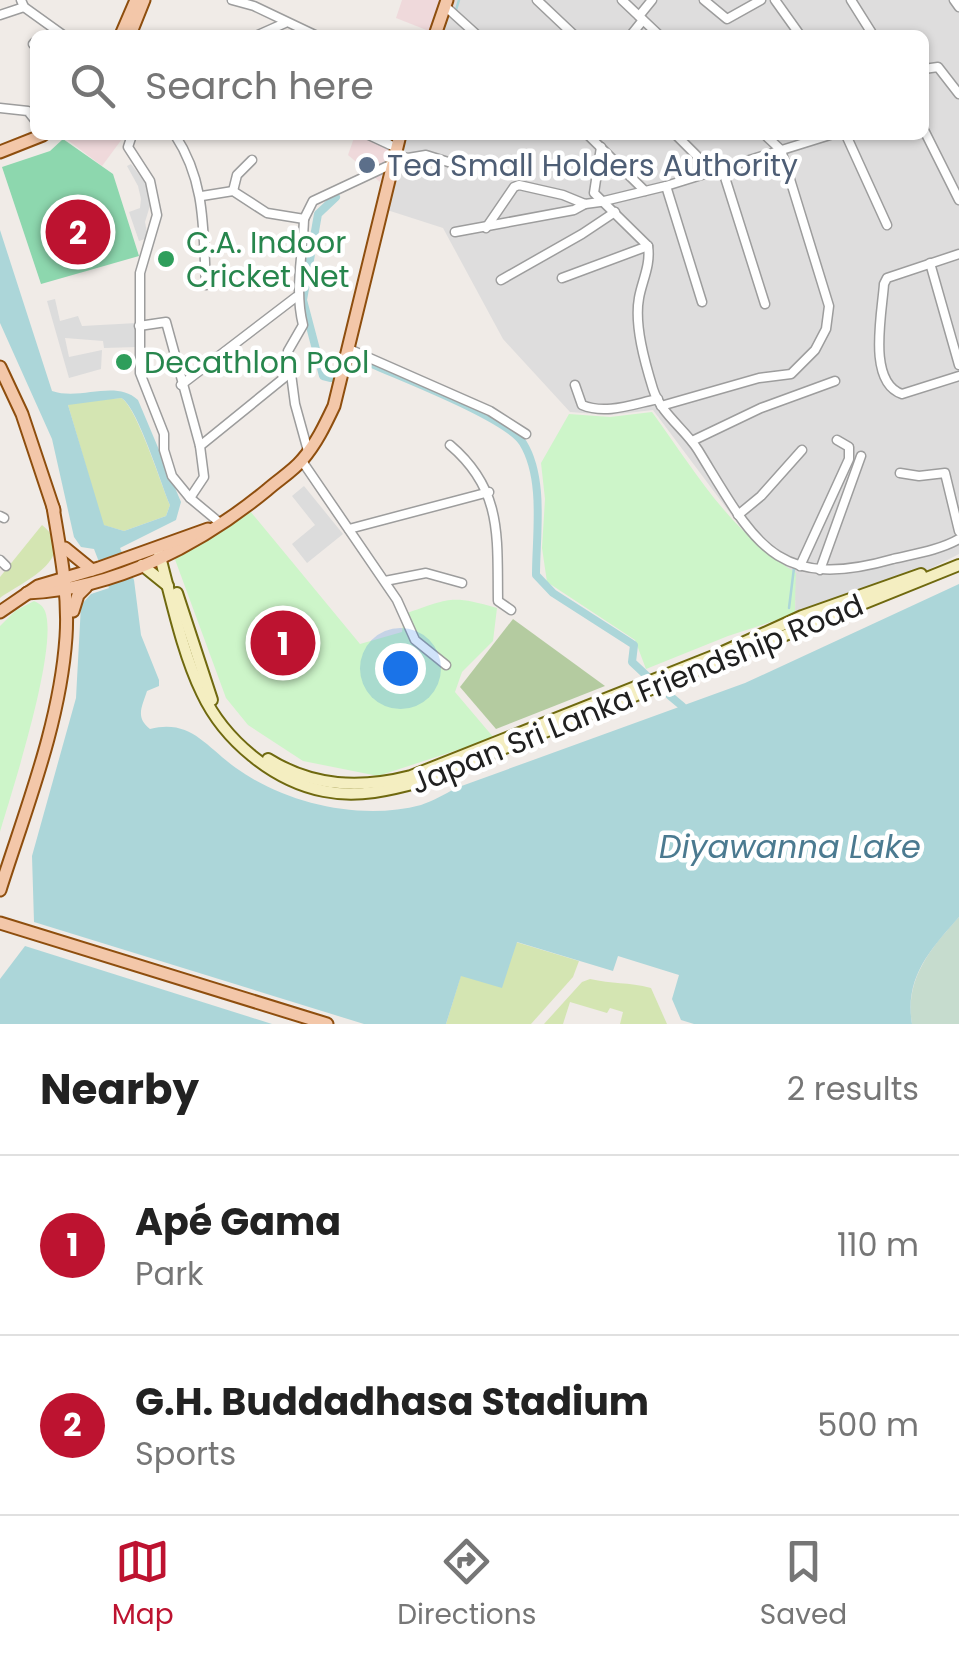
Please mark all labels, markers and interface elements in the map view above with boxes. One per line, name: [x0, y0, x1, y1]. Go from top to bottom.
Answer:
search box: [30, 30, 929, 140]
icon: search: [65, 58, 120, 113]
text: Search here: [145, 59, 374, 112]
place label: Tea Small Holders Authority: [387, 144, 798, 187]
marker: Tea Small Holders Authority: [356, 154, 378, 176]
pin: 2: [46, 194, 110, 270]
place label: C.A. Indoor Cricket Net: [186, 221, 350, 298]
marker: C.A. Indoor Cricket Net: [155, 248, 177, 270]
place label: Decathlon Pool: [144, 341, 369, 384]
marker: Decathlon Pool: [113, 351, 135, 373]
street label: Japan Sri Lanka Friendship Road: [404, 583, 870, 805]
pin: 1: [250, 606, 316, 680]
your location: [375, 643, 426, 694]
water label: Diyawanna Lake: [659, 824, 921, 869]
text: Nearby: [40, 1060, 199, 1119]
text: 2 results: [787, 1066, 919, 1111]
text: Apé Gama: [135, 1195, 341, 1248]
text: 1: [66, 1222, 79, 1267]
text: 110 m: [837, 1222, 919, 1267]
text: Park: [135, 1251, 204, 1296]
text: G.H. Buddadhasa Stadium: [135, 1375, 649, 1428]
text: 2: [63, 1402, 82, 1447]
text: 500 m: [817, 1402, 919, 1447]
text: Sports: [135, 1431, 236, 1476]
tab: Map: [112, 1534, 174, 1636]
tab: Directions: [397, 1534, 536, 1636]
tab: Saved: [760, 1534, 847, 1636]

